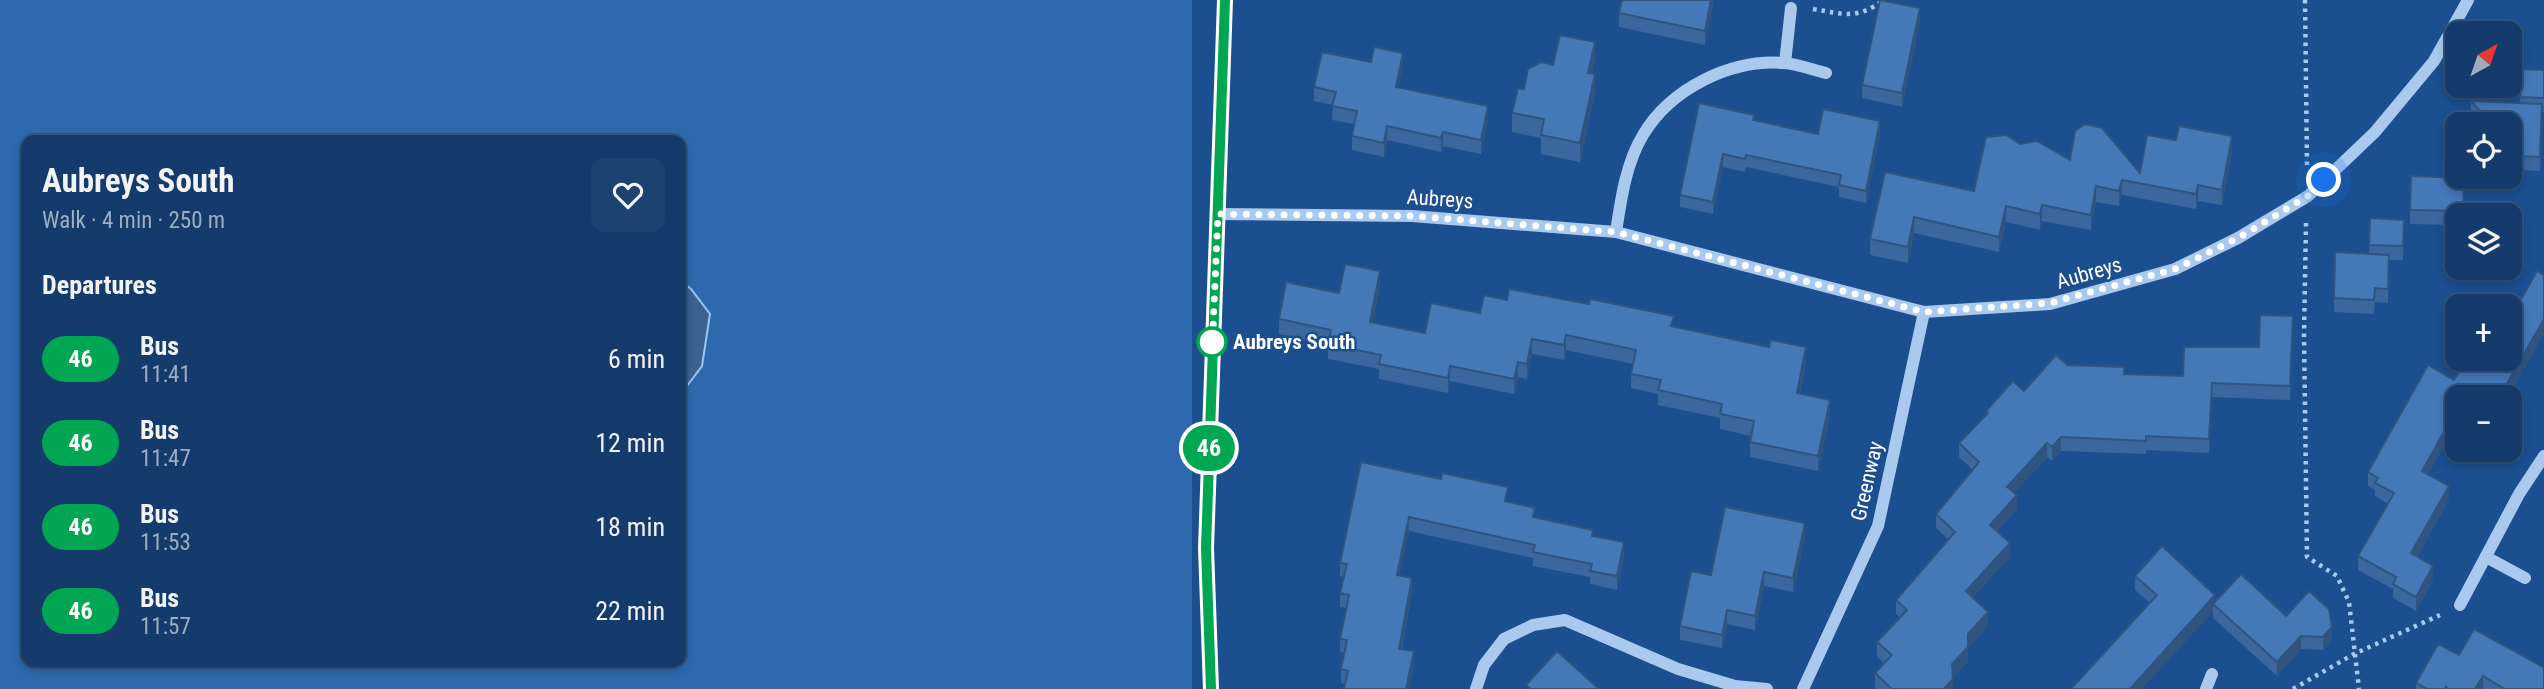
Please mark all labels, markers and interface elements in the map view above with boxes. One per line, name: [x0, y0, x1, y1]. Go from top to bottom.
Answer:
north arrow: [2445, 21, 2522, 98]
map controls: [2445, 21, 2522, 462]
button: locate: [2445, 112, 2522, 189]
button: heart: [591, 158, 665, 232]
text: Aubreys South: [42, 161, 234, 200]
your location: [2306, 162, 2341, 197]
street label: Aubreys: [1406, 185, 1474, 213]
button: layers: [2445, 203, 2522, 280]
text: Walk · 4 min · 250 m: [42, 207, 225, 234]
street label: Aubreys: [2054, 252, 2124, 294]
text: Departures: [42, 270, 157, 300]
button: +: [2445, 294, 2522, 371]
marker: Aubreys South: [1197, 327, 1227, 357]
place label: Aubreys South: [1233, 330, 1355, 354]
text: Bus: [140, 331, 179, 361]
text: 6 min: [608, 344, 665, 374]
text: 46: [68, 345, 93, 373]
text: 11:41: [140, 361, 191, 388]
button: −: [2445, 385, 2522, 462]
text: Bus: [140, 415, 179, 445]
line badge: 46: [1178, 425, 1240, 471]
text: 12 min: [595, 428, 665, 458]
text: 46: [68, 429, 93, 457]
text: 46: [1197, 434, 1221, 462]
street label: Greenway: [1846, 439, 1888, 523]
text: 11:47: [140, 445, 191, 472]
text: Bus: [140, 499, 179, 529]
text: 18 min: [595, 512, 665, 542]
text: 46: [68, 513, 93, 541]
text: 11:53: [140, 529, 191, 556]
text: Bus: [140, 583, 179, 613]
text: 22 min: [595, 596, 665, 626]
text: 46: [68, 597, 93, 625]
text: 11:57: [140, 613, 191, 640]

